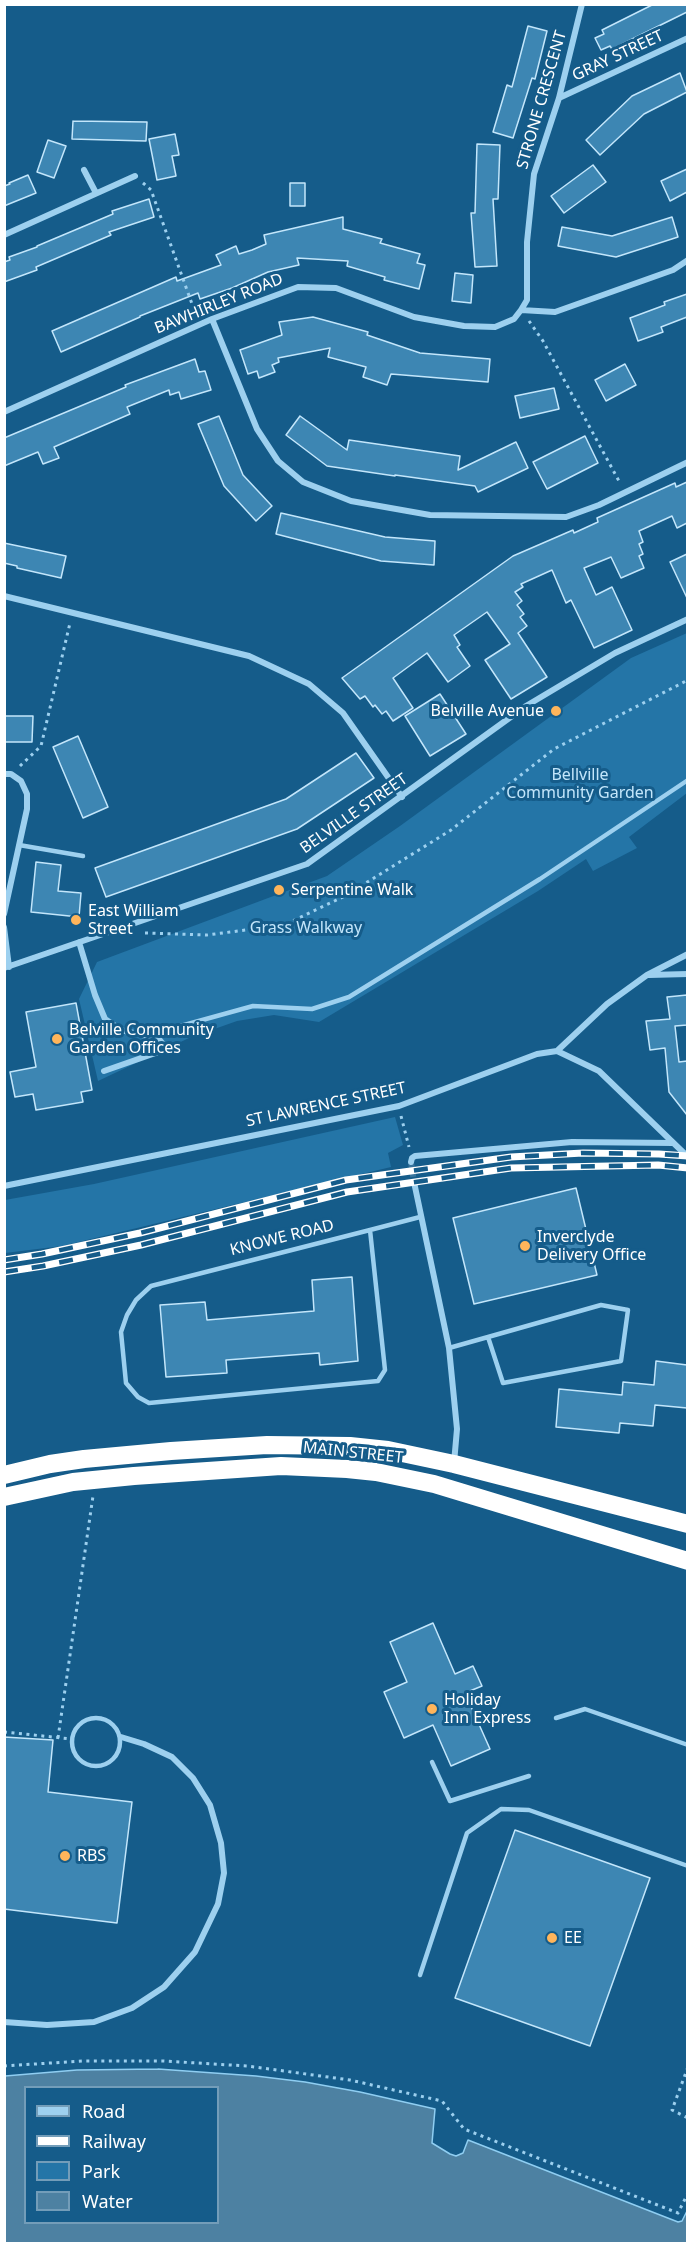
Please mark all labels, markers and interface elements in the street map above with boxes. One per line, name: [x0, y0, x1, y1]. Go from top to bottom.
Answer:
street label: GRAY STREET: [569, 27, 667, 85]
street label: STRONE CRESCENT: [513, 29, 571, 171]
street label: BAWHIRLEY ROAD: [152, 270, 286, 338]
place label: Belville Avenue: [431, 701, 544, 721]
marker: Belville Avenue: [549, 704, 563, 718]
park label: Bellville Community Garden: [506, 765, 654, 803]
street label: BELVILLE STREET: [297, 770, 411, 858]
place label: Serpentine Walk: [291, 880, 413, 900]
marker: Serpentine Walk: [272, 883, 286, 897]
place label: East William Street: [88, 901, 179, 939]
marker: East William Street: [69, 913, 83, 927]
park label: Grass Walkway: [250, 918, 362, 938]
place label: Belville Community Garden Offices: [69, 1020, 214, 1058]
marker: Belville Community Garden Offices: [50, 1032, 64, 1046]
street label: ST LAWRENCE STREET: [244, 1079, 408, 1131]
street label: KNOWE ROAD: [228, 1216, 336, 1260]
place label: Inverclyde Delivery Office: [537, 1227, 646, 1265]
marker: Inverclyde Delivery Office: [518, 1239, 532, 1253]
street label: MAIN STREET: [302, 1438, 404, 1468]
place label: Holiday Inn Express: [444, 1690, 531, 1728]
marker: Holiday Inn Express: [425, 1702, 439, 1716]
place label: RBS: [77, 1846, 106, 1866]
marker: RBS: [58, 1849, 72, 1863]
place label: EE: [564, 1928, 582, 1948]
marker: EE: [545, 1931, 559, 1945]
legend: [24, 2086, 219, 2224]
text: Road: [82, 2099, 125, 2123]
text: Railway: [82, 2129, 146, 2153]
text: Park: [82, 2159, 120, 2183]
text: Water: [82, 2189, 133, 2213]

